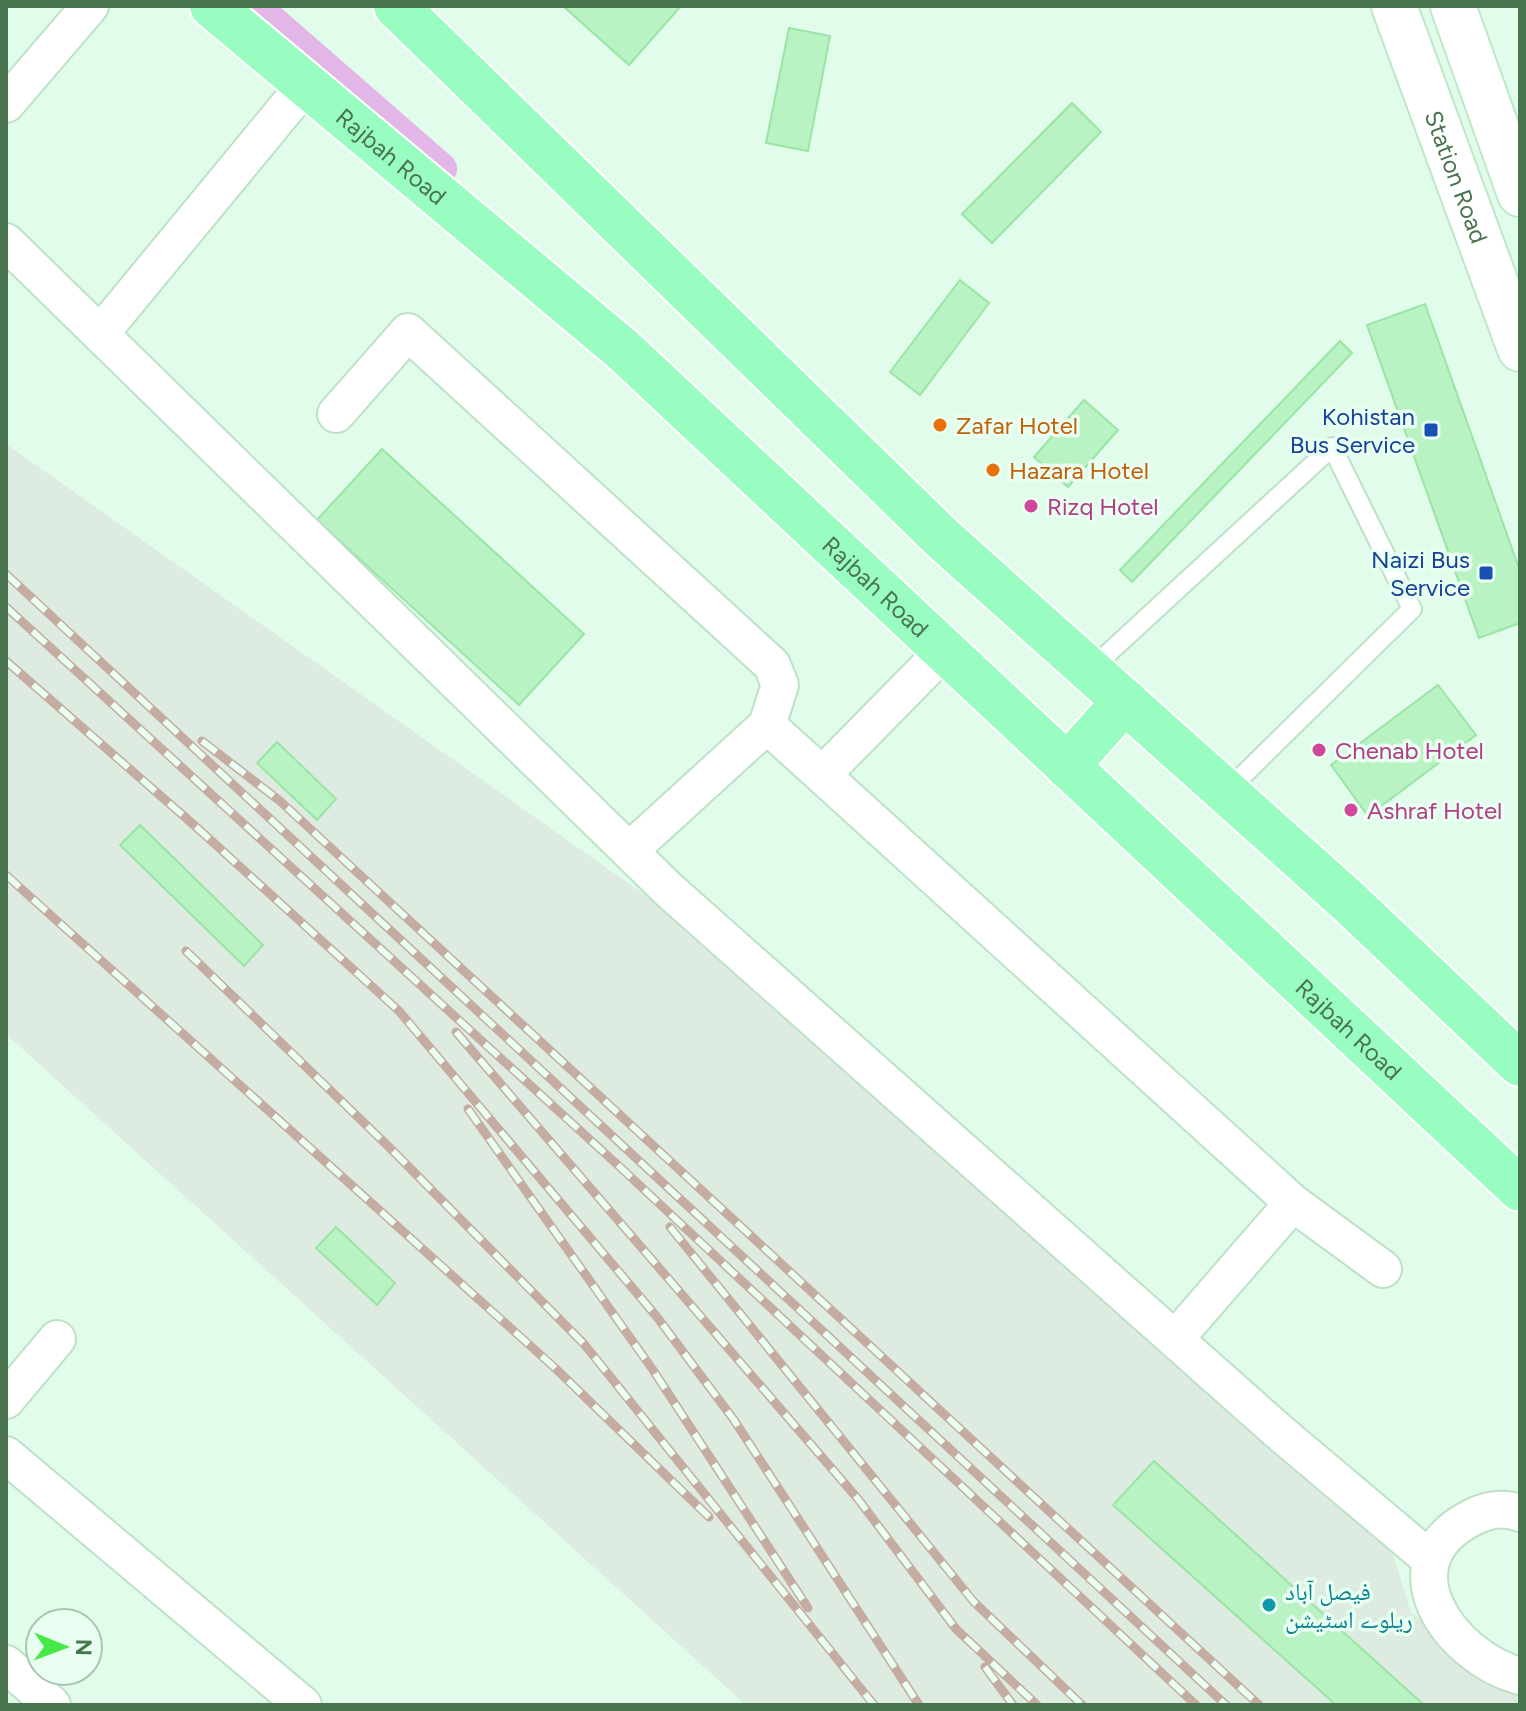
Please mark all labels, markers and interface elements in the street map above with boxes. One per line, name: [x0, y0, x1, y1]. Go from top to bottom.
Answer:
street label: Rajbah Road: [331, 102, 452, 210]
street label: Station Road: [1419, 106, 1494, 247]
place label: Kohistan Bus Service: [1290, 402, 1415, 459]
place label: Zafar Hotel: [956, 411, 1078, 440]
marker: Zafar Hotel: [931, 416, 949, 434]
marker: Kohistan Bus Service: [1422, 421, 1440, 439]
place label: Hazara Hotel: [1009, 456, 1149, 485]
marker: Hazara Hotel: [984, 461, 1002, 479]
place label: Rizq Hotel: [1047, 492, 1159, 521]
marker: Rizq Hotel: [1022, 497, 1040, 515]
street label: Rajbah Road: [817, 530, 935, 643]
place label: Naizi Bus Service: [1371, 545, 1470, 602]
marker: Naizi Bus Service: [1477, 564, 1495, 582]
place label: Chenab Hotel: [1335, 736, 1484, 765]
marker: Chenab Hotel: [1310, 741, 1328, 759]
place label: Ashraf Hotel: [1367, 796, 1502, 825]
marker: Ashraf Hotel: [1342, 801, 1360, 819]
street label: Rajbah Road: [1290, 972, 1408, 1086]
place label: فیصل آباد ریلوے اسٹیشن: [1285, 1577, 1413, 1634]
marker: فیصل آباد ریلوے اسٹیشن: [1260, 1596, 1278, 1614]
north arrow: [24, 1607, 104, 1687]
text: N: [70, 1639, 97, 1656]

